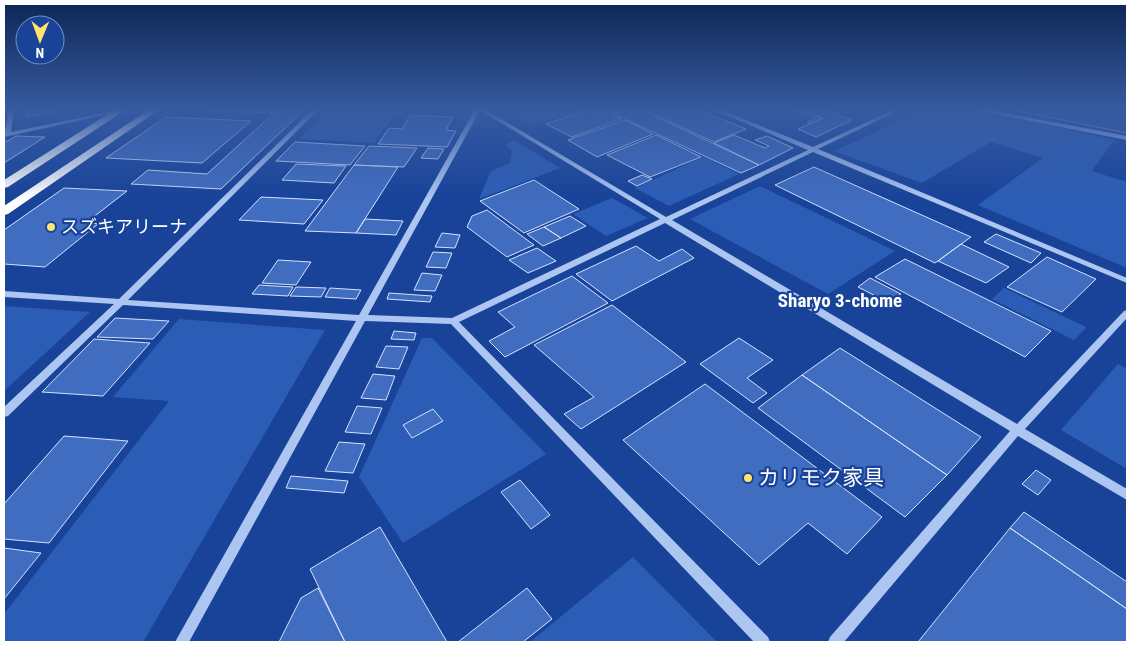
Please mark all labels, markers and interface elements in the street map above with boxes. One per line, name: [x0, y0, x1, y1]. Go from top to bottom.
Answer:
north arrow: [15, 15, 65, 65]
text: N: [35, 45, 44, 61]
place label: スズキアリーナ: [61, 216, 187, 237]
marker: スズキアリーナ: [45, 221, 57, 233]
district label: Sharyo 3-chome: [778, 289, 902, 312]
place label: カリモク家具: [758, 466, 884, 490]
marker: カリモク家具: [742, 472, 754, 484]

